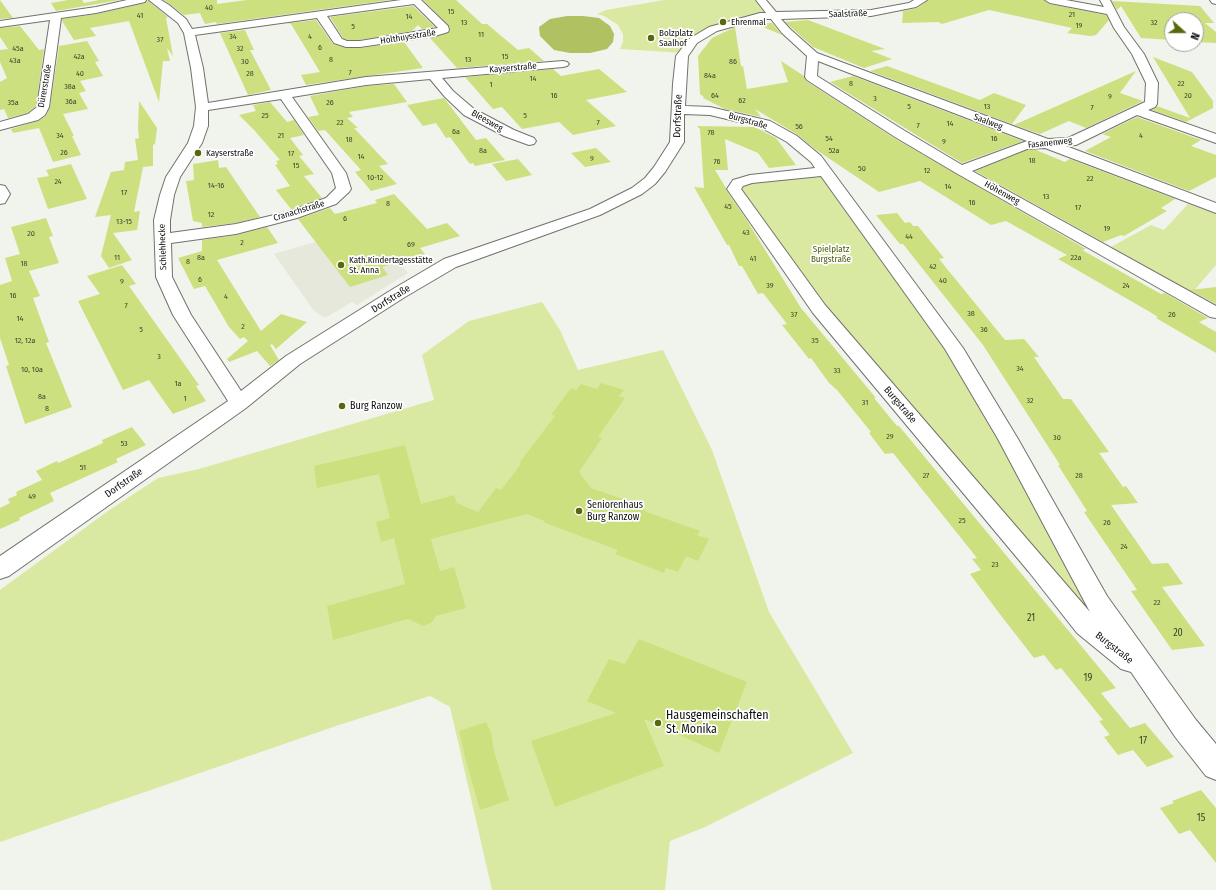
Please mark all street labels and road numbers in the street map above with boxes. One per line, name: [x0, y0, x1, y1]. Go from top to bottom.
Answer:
street label: Saalstraße: [828, 8, 868, 20]
street label: Holthuysstraße: [380, 27, 436, 47]
street label: Kayserstraße: [489, 61, 537, 75]
street label: Dürerstraße: [36, 64, 54, 108]
street label: Dorfstraße: [671, 94, 685, 138]
street label: Bleesweg: [469, 108, 505, 134]
street label: Burgstraße: [727, 110, 769, 132]
street label: Saalweg: [972, 112, 1004, 132]
street label: Fasanenweg: [1027, 135, 1073, 151]
street label: Höhenweg: [982, 179, 1022, 207]
street label: Cranachstraße: [272, 198, 326, 224]
street label: Schlehhecke: [157, 224, 169, 270]
street label: Dorfstraße: [369, 282, 413, 316]
street label: Burgstraße: [881, 384, 919, 426]
street label: Dorfstraße: [103, 466, 145, 500]
street label: Burgstraße: [1093, 630, 1135, 666]

